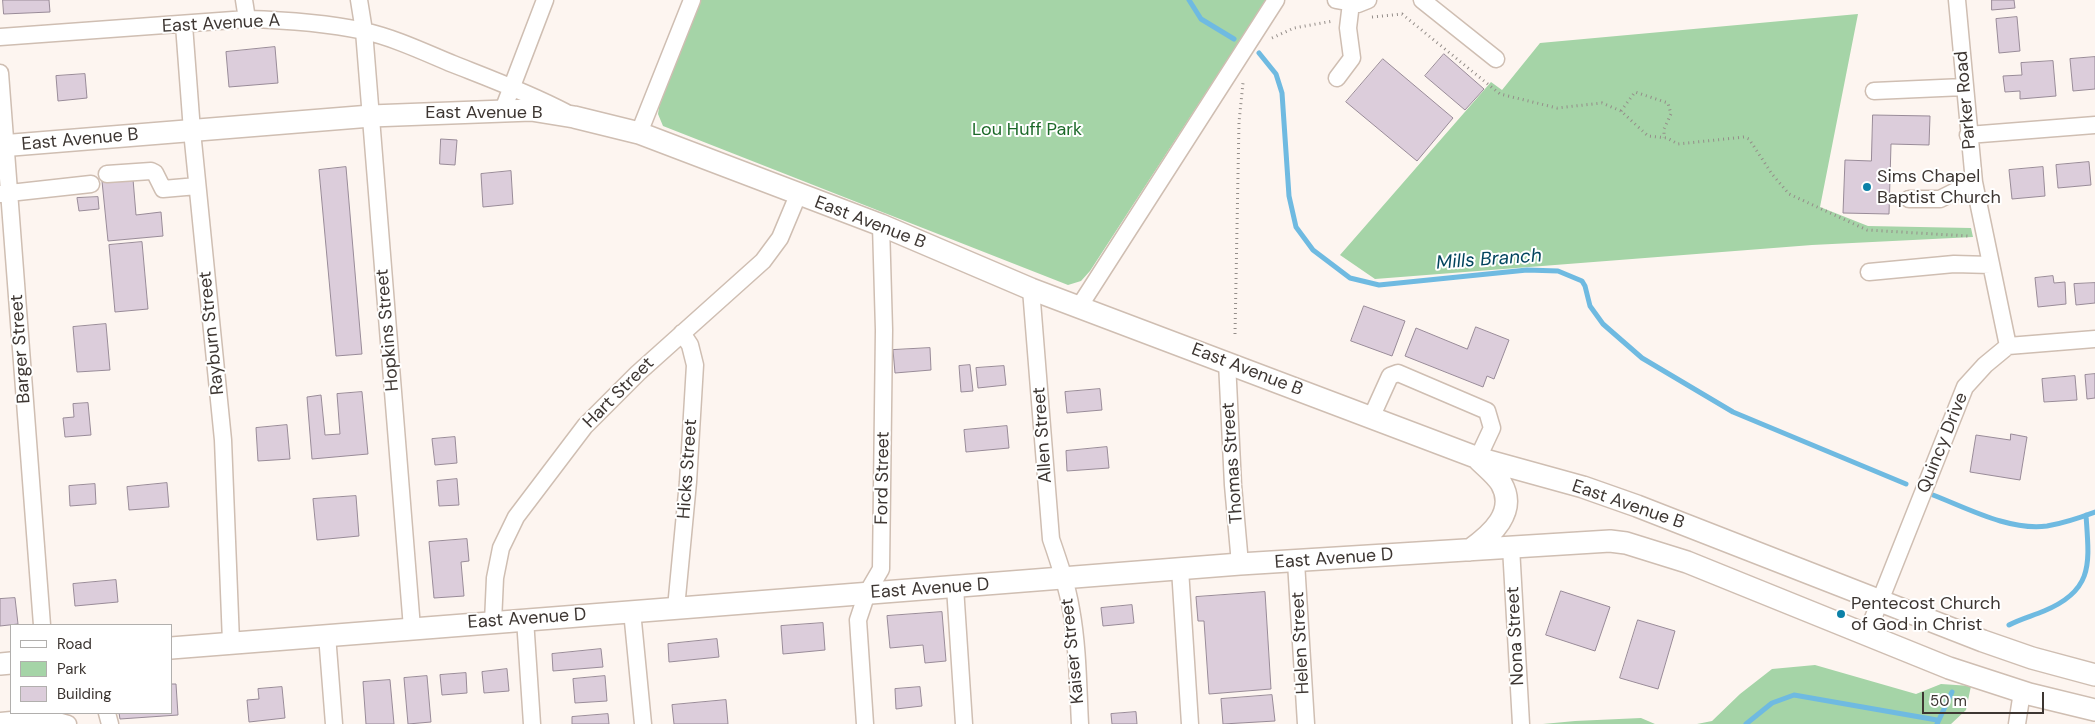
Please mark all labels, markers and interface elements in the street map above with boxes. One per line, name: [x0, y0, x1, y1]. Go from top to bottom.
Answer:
street label: East Avenue A: [161, 10, 281, 38]
street label: Parker Road: [1951, 50, 1981, 150]
street label: East Avenue B: [425, 102, 543, 124]
park label: Lou Huff Park: [972, 119, 1082, 141]
street label: East Avenue B: [21, 124, 139, 156]
place label: Sims Chapel Baptist Church: [1877, 166, 2001, 208]
marker: Sims Chapel Baptist Church: [1861, 181, 1873, 193]
street label: East Avenue B: [811, 192, 929, 254]
water label: Mills Branch: [1435, 245, 1543, 275]
street label: Hopkins Street: [372, 268, 404, 392]
street label: Rayburn Street: [195, 270, 229, 396]
street label: Barger Street: [6, 294, 36, 404]
street label: East Avenue B: [1188, 339, 1306, 401]
street label: Hart Street: [579, 353, 659, 433]
street label: Allen Street: [1029, 386, 1057, 484]
street label: Quincy Drive: [1913, 390, 1973, 496]
street label: Thomas Street: [1218, 402, 1248, 524]
street label: Hicks Street: [674, 418, 702, 520]
street label: Ford Street: [871, 431, 895, 525]
street label: East Avenue B: [1569, 476, 1687, 534]
street label: East Avenue D: [1274, 544, 1394, 574]
street label: East Avenue D: [870, 574, 990, 604]
street label: Nona Street: [1503, 586, 1529, 686]
street label: Helen Street: [1288, 591, 1314, 695]
place label: Pentecost Church of God in Christ: [1851, 593, 2000, 636]
street label: Kaiser Street: [1057, 597, 1089, 705]
street label: East Avenue D: [467, 604, 587, 634]
marker: Pentecost Church of God in Christ: [1835, 608, 1847, 620]
legend: [10, 624, 172, 714]
text: Road: [57, 634, 92, 654]
text: Park: [57, 659, 87, 679]
scale bar: [1925, 682, 2048, 714]
text: Building: [57, 684, 112, 704]
text: 50 m: [1930, 691, 1967, 711]

